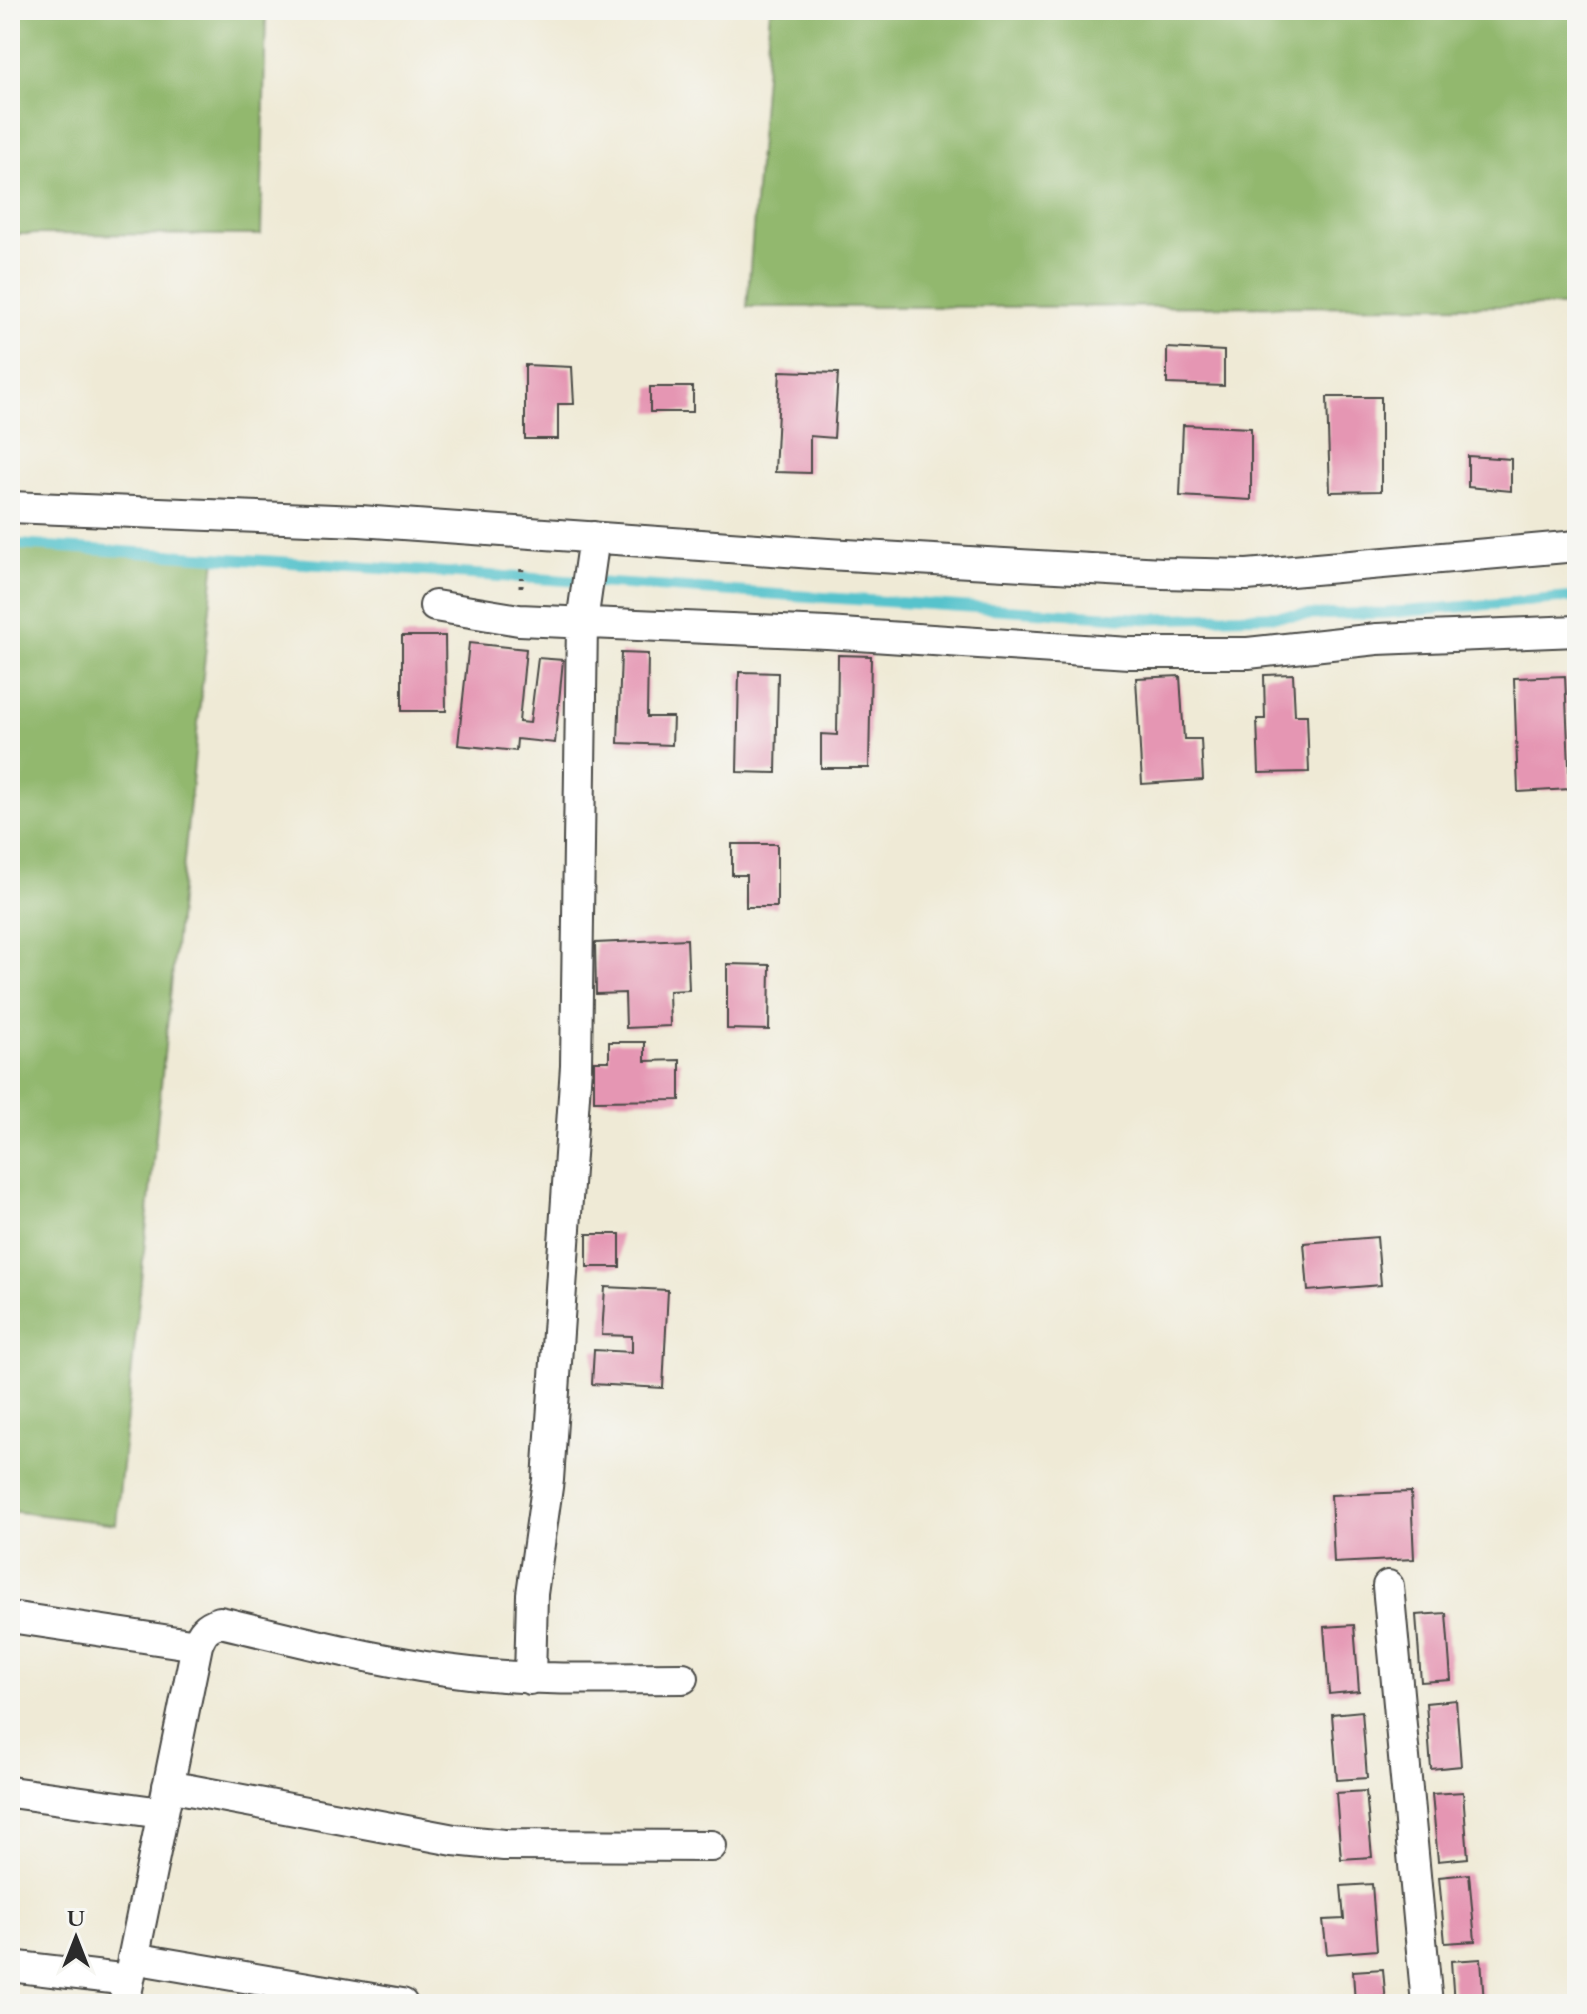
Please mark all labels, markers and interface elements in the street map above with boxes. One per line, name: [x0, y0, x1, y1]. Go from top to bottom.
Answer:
north arrow: [36, 1898, 116, 1978]
text: U: [67, 1904, 85, 1934]

